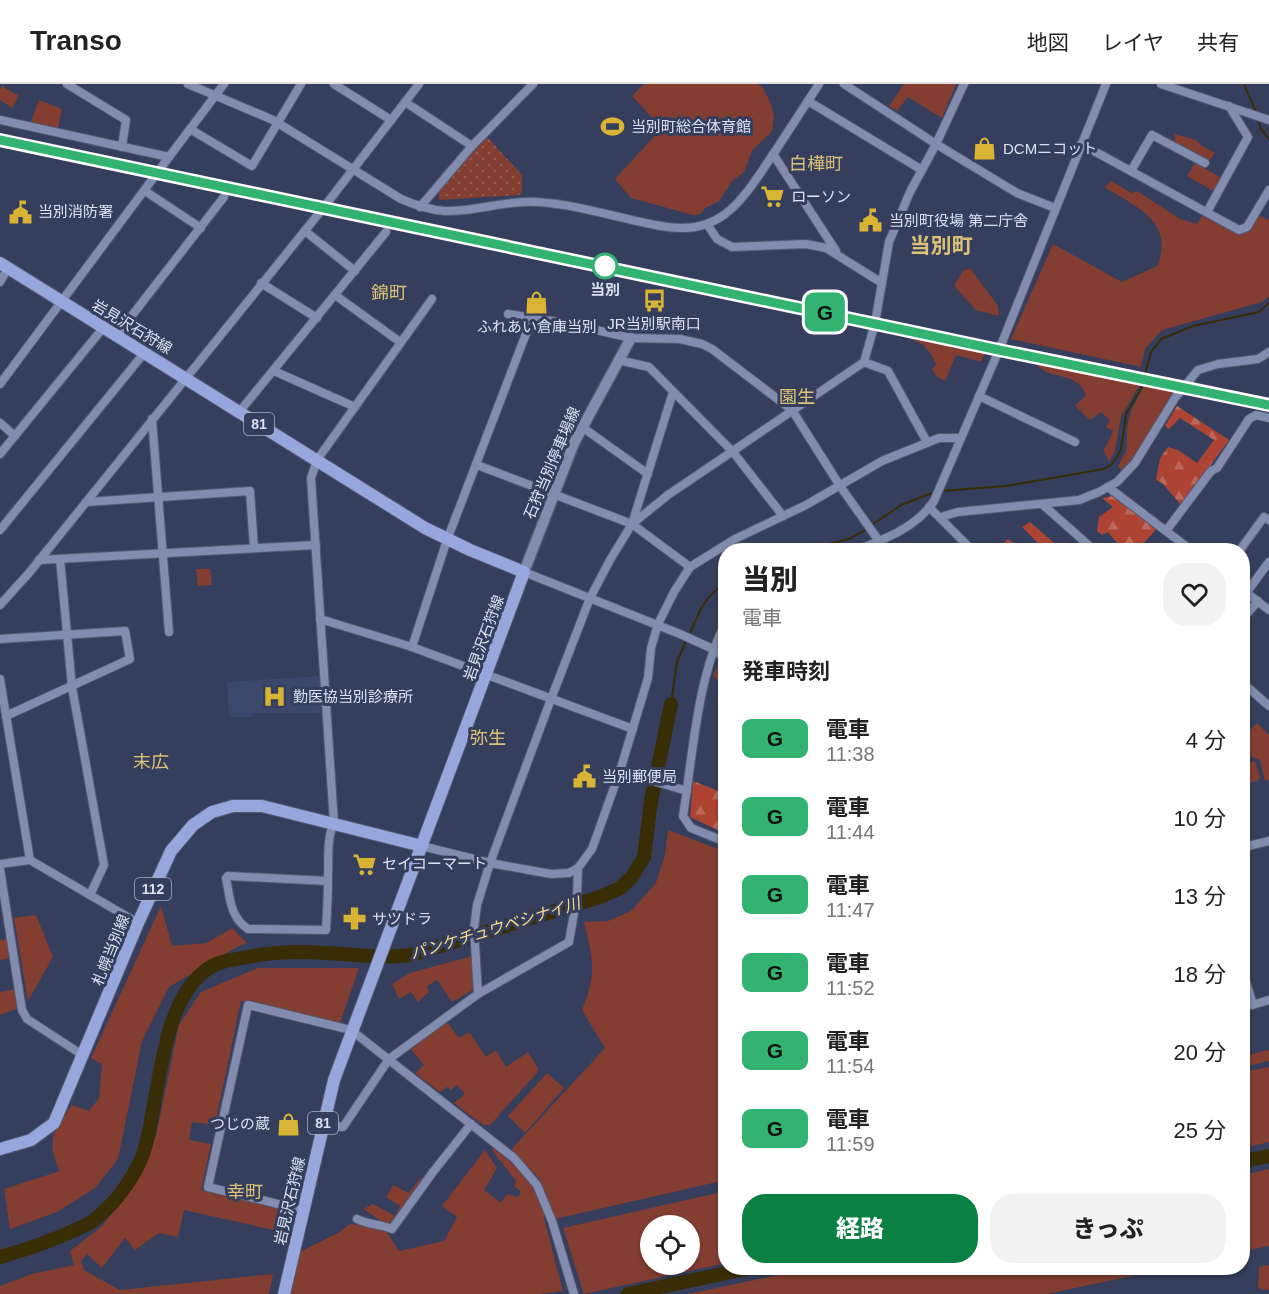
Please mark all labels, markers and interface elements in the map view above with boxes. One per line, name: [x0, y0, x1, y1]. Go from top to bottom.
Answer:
text: Transo: [30, 25, 122, 56]
text: 地図: [1027, 31, 1069, 54]
text: レイヤ: [1102, 31, 1164, 54]
text: 共有: [1197, 31, 1239, 54]
sports icon: 当別町総合体育館: [600, 114, 626, 140]
place label: 当別町総合体育館: [631, 118, 751, 135]
shop icon: DCMニコット: [972, 136, 998, 162]
place label: DCMニコット: [1003, 140, 1097, 157]
district label: 白樺町: [789, 154, 843, 174]
supermarket icon: ローソン: [760, 184, 786, 210]
place label: ローソン: [791, 188, 851, 205]
public building icon: 当別消防署: [7, 199, 33, 225]
place label: 当別消防署: [38, 203, 113, 220]
public building icon: 当別町役場 第二庁舎: [858, 208, 884, 234]
place label: 当別町役場 第二庁舎: [889, 212, 1028, 229]
district label: 当別町: [910, 234, 973, 257]
marker: 当別: [592, 253, 618, 279]
place label: 当別: [590, 281, 620, 298]
district label: 錦町: [371, 283, 407, 303]
bus stop icon: JR当別駅南口: [641, 287, 667, 313]
shop icon: ふれあい倉庫当別: [524, 290, 550, 316]
line badge: G: [806, 292, 844, 332]
street label: 岩見沢石狩線: [89, 296, 175, 357]
text: G: [817, 301, 833, 324]
place label: JR当別駅南口: [607, 315, 701, 332]
place label: ふれあい倉庫当別: [477, 318, 597, 335]
district label: 園生: [779, 387, 815, 407]
street label: 石狩当別停車場線: [520, 404, 583, 521]
road number: 81: [244, 413, 274, 435]
button: heart: [1163, 563, 1226, 626]
text: 当別: [742, 564, 798, 595]
street label: 岩見沢石狩線: [460, 593, 507, 683]
text: 電車: [742, 607, 782, 629]
text: 発車時刻: [742, 659, 830, 684]
hospital icon: 勤医協当別診療所: [262, 684, 288, 710]
place label: 勤医協当別診療所: [293, 688, 413, 705]
text: 電車: [826, 717, 870, 742]
text: G: [767, 727, 783, 750]
district label: 弥生: [470, 728, 506, 748]
text: 4 分: [1186, 728, 1226, 753]
text: 11:38: [826, 743, 875, 765]
district label: 末広: [133, 752, 169, 772]
public building icon: 当別郵便局: [571, 764, 597, 790]
place label: 当別郵便局: [602, 768, 677, 785]
text: 電車: [826, 795, 870, 820]
text: G: [767, 805, 783, 828]
text: 10 分: [1173, 806, 1226, 831]
text: 11:44: [826, 821, 875, 843]
supermarket icon: セイコーマート: [351, 851, 377, 877]
place label: セイコーマート: [382, 855, 487, 872]
text: 電車: [826, 873, 870, 898]
road number: 112: [135, 878, 171, 900]
text: G: [767, 883, 783, 906]
text: 13 分: [1173, 884, 1226, 909]
water label: パンケチュウベシナイ川: [408, 894, 584, 962]
text: 11:47: [826, 899, 875, 921]
pharmacy icon: サツドラ: [341, 906, 367, 932]
place label: サツドラ: [372, 910, 432, 927]
street label: 札幌当別線: [89, 912, 132, 988]
text: 電車: [826, 951, 870, 976]
text: G: [767, 961, 783, 984]
text: 18 分: [1173, 962, 1226, 987]
text: 11:52: [826, 977, 875, 999]
text: 電車: [826, 1029, 870, 1054]
text: G: [767, 1039, 783, 1062]
text: 20 分: [1173, 1040, 1226, 1065]
text: 11:54: [826, 1055, 875, 1077]
text: 電車: [826, 1107, 870, 1132]
shop icon: つじの蔵: [275, 1111, 301, 1137]
road number: 81: [308, 1112, 338, 1134]
place label: つじの蔵: [210, 1115, 270, 1132]
text: G: [767, 1117, 783, 1140]
text: 25 分: [1173, 1118, 1226, 1143]
text: 11:59: [826, 1133, 875, 1155]
street label: 岩見沢石狩線: [271, 1155, 308, 1247]
district label: 幸町: [227, 1182, 263, 1202]
button: 経路: [742, 1194, 978, 1263]
button: きっぷ: [990, 1194, 1226, 1263]
map controls: [640, 1215, 700, 1275]
button: locate: [640, 1215, 700, 1275]

